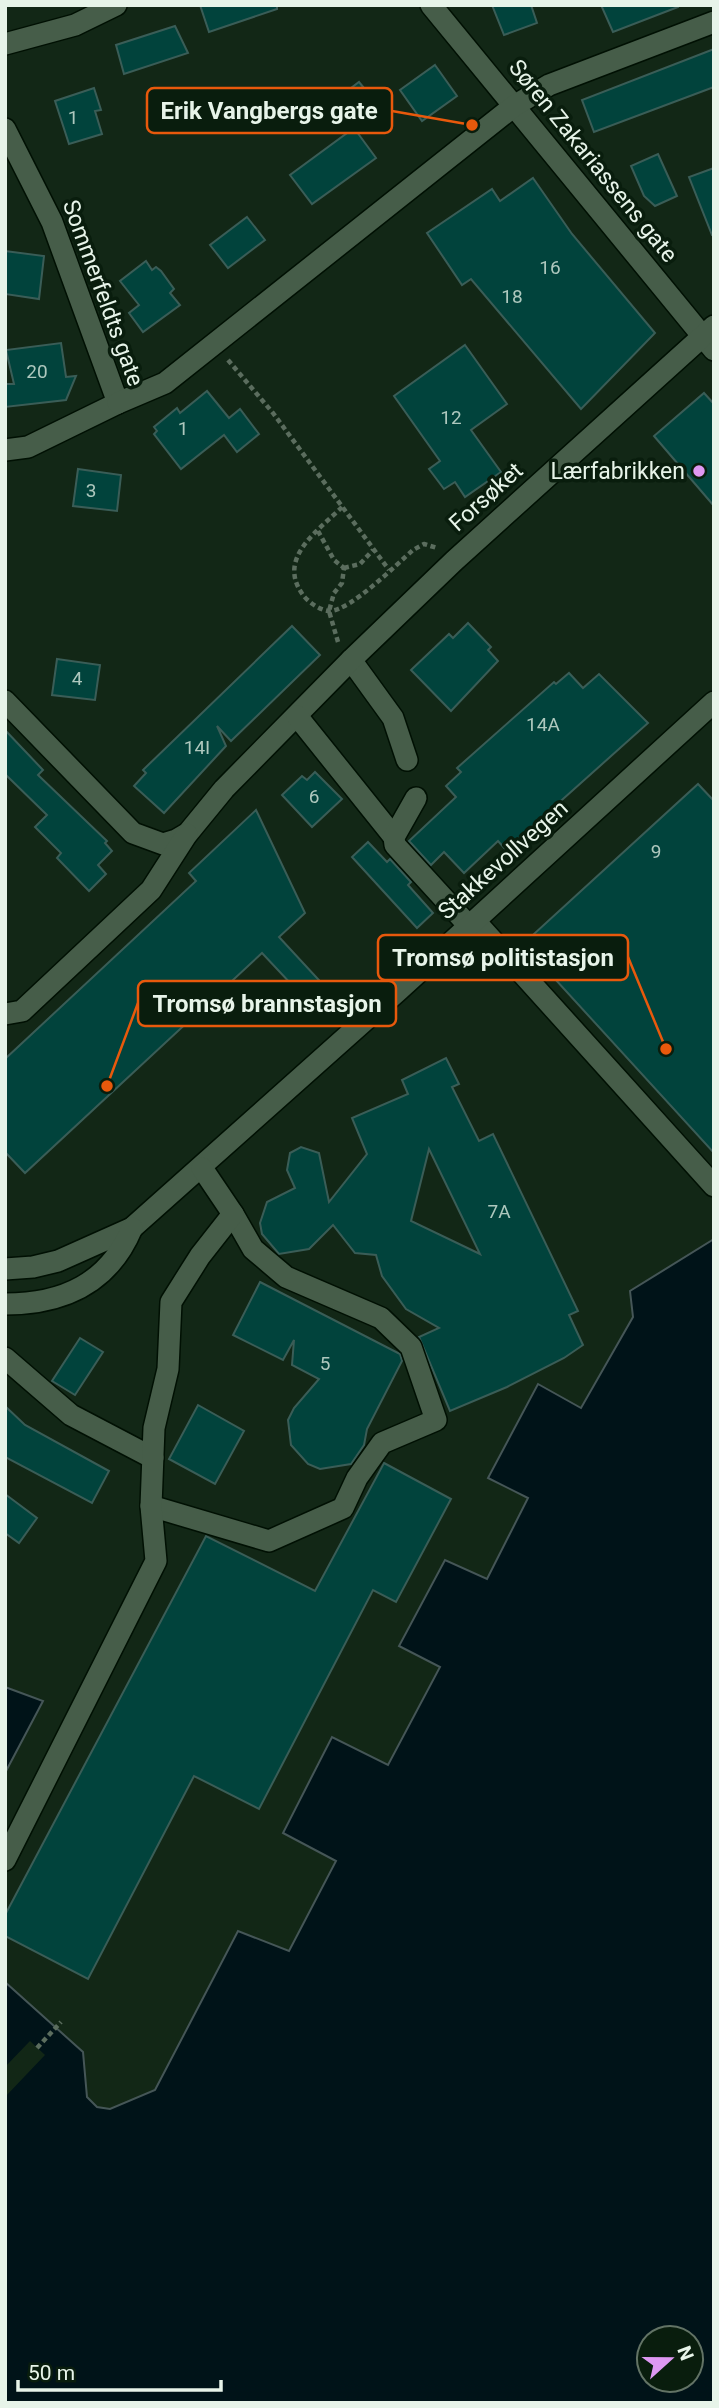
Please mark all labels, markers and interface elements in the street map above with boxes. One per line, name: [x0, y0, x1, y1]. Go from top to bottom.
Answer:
street label: Søren Zakariassens gate: [503, 54, 683, 268]
callout: Erik Vangbergs gate: [147, 88, 392, 133]
text: Erik Vangbergs gate: [160, 97, 378, 125]
house number: 1: [68, 106, 78, 129]
street label: Sommerfeldts gate: [57, 196, 149, 390]
house number: 16: [539, 256, 561, 279]
house number: 18: [501, 285, 523, 308]
house number: 20: [26, 360, 48, 383]
house number: 12: [440, 406, 462, 429]
house number: 1: [178, 417, 188, 440]
street label: Forsøket: [444, 457, 528, 537]
place label: Lærfabrikken: [550, 458, 685, 485]
marker: Lærfabrikken: [691, 463, 707, 479]
house number: 3: [86, 479, 96, 502]
house number: 4: [72, 667, 83, 690]
house number: 14A: [526, 713, 560, 736]
house number: 14I: [184, 736, 210, 759]
house number: 6: [309, 785, 319, 808]
street label: Stakkevollvegen: [433, 795, 573, 925]
house number: 9: [651, 840, 661, 863]
callout: Tromsø politistasjon: [378, 935, 628, 980]
text: Tromsø politistasjon: [392, 944, 614, 972]
callout: Tromsø brannstasjon: [138, 981, 396, 1026]
text: Tromsø brannstasjon: [152, 990, 382, 1018]
house number: 7A: [487, 1200, 511, 1223]
house number: 5: [320, 1352, 330, 1375]
north arrow: [635, 2324, 705, 2394]
text: N: [672, 2343, 699, 2363]
scale bar: [18, 2348, 220, 2392]
text: 50 m: [28, 2361, 75, 2385]

